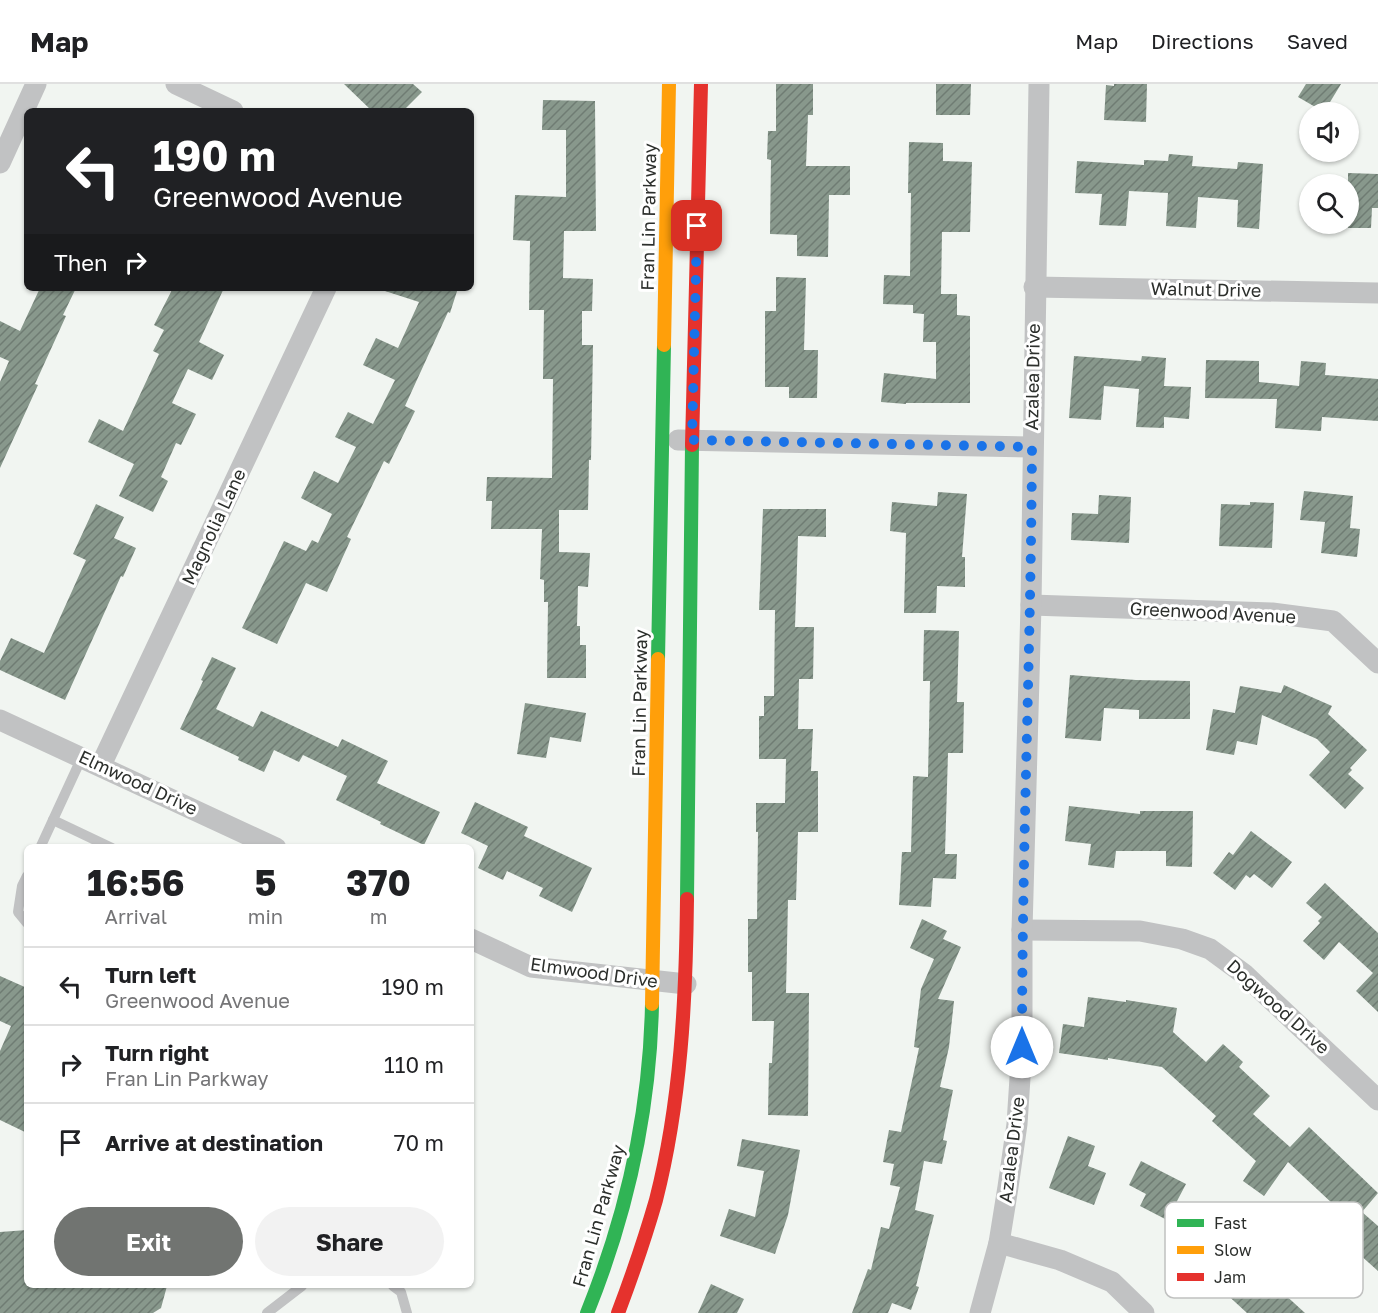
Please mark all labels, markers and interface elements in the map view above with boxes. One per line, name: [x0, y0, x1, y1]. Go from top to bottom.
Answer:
text: Map: [30, 25, 88, 58]
text: Map: [1075, 28, 1118, 54]
text: Directions: [1151, 28, 1254, 54]
text: Saved: [1287, 28, 1348, 54]
map controls: [1299, 102, 1359, 234]
button: sound: [1299, 102, 1359, 162]
text: 190 m: [153, 130, 276, 180]
icon: left: [54, 132, 132, 210]
street label: Fran Lin Parkway: [636, 143, 660, 291]
button: search: [1299, 174, 1359, 234]
text: Greenwood Avenue: [153, 181, 403, 213]
pin: [671, 200, 722, 251]
icon: arrive: [680, 209, 713, 242]
icon: right: [119, 246, 152, 279]
text: Then: [54, 249, 107, 276]
street label: Walnut Drive: [1150, 277, 1262, 301]
street label: Azalea Drive: [1020, 323, 1044, 431]
street label: Magnolia Lane: [177, 465, 250, 588]
street label: Greenwood Avenue: [1129, 597, 1297, 627]
street label: Fran Lin Parkway: [627, 629, 651, 777]
street label: Elmwood Drive: [75, 745, 201, 819]
text: 16:56: [87, 861, 185, 904]
text: 5: [254, 861, 276, 904]
text: 370: [346, 861, 411, 904]
text: Arrival: [105, 904, 167, 928]
text: min: [248, 904, 283, 928]
text: m: [370, 904, 387, 928]
street label: Elmwood Drive: [529, 952, 659, 992]
street label: Dogwood Drive: [1223, 954, 1335, 1058]
text: Turn left: [105, 961, 196, 988]
icon: left: [54, 970, 87, 1003]
text: 190 m: [381, 973, 444, 1000]
text: Greenwood Avenue: [105, 988, 290, 1012]
position arrow: [990, 1015, 1054, 1079]
text: Turn right: [105, 1039, 209, 1066]
icon: right: [54, 1048, 87, 1081]
text: 110 m: [384, 1051, 444, 1078]
text: Fran Lin Parkway: [105, 1066, 269, 1090]
street label: Azalea Drive: [994, 1095, 1028, 1204]
icon: arrive: [54, 1126, 87, 1159]
text: Arrive at destination: [105, 1129, 323, 1156]
text: 70 m: [394, 1129, 444, 1156]
street label: Fran Lin Parkway: [567, 1142, 629, 1290]
legend: [1165, 1202, 1363, 1298]
button: Exit: [54, 1207, 243, 1276]
button: Share: [255, 1207, 444, 1276]
text: Fast: [1214, 1213, 1247, 1233]
text: Slow: [1214, 1240, 1252, 1260]
text: Jam: [1214, 1267, 1246, 1287]

